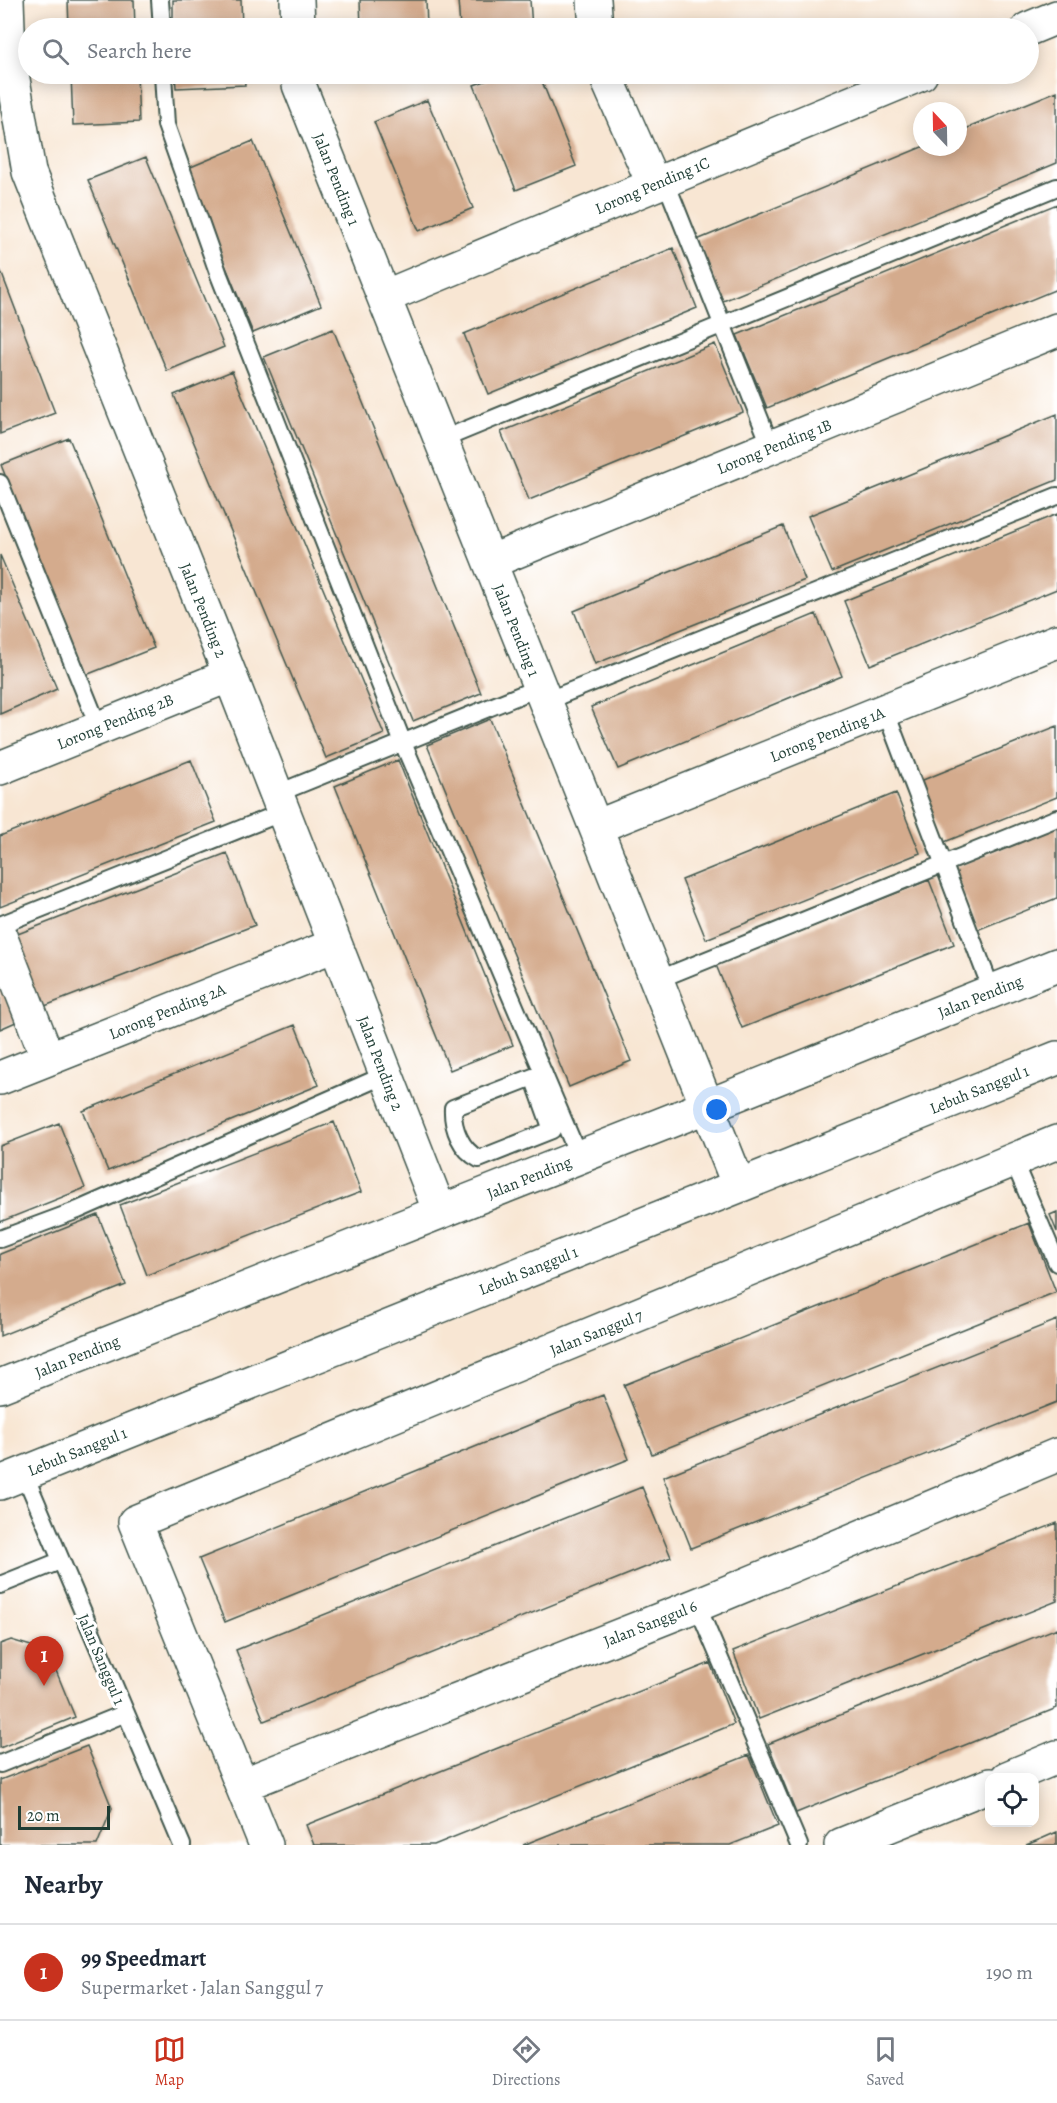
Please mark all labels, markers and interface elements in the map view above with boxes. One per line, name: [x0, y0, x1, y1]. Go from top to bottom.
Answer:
search box: [18, 18, 1039, 84]
icon: search: [39, 35, 72, 68]
text: Search here: [87, 36, 192, 66]
north arrow: [913, 102, 967, 156]
street label: Jalan Pending 1: [308, 130, 365, 229]
street label: Lorong Pending 1C: [592, 152, 713, 220]
street label: Lorong Pending 1B: [714, 414, 835, 480]
street label: Jalan Pending 2: [174, 560, 232, 661]
street label: Jalan Pending 1: [488, 581, 545, 680]
street label: Lorong Pending 2B: [54, 688, 177, 755]
street label: Lorong Pending 1A: [767, 702, 889, 768]
street label: Jalan Pending: [935, 970, 1026, 1024]
street label: Lorong Pending 2A: [106, 978, 230, 1045]
street label: Jalan Pending 2: [352, 1013, 408, 1114]
street label: Lebuh Sanggul 1: [926, 1060, 1033, 1120]
your location: [702, 1095, 731, 1124]
street label: Jalan Pending: [484, 1151, 575, 1205]
street label: Lebuh Sanggul 1: [475, 1241, 582, 1301]
street label: Jalan Sanggul 7: [547, 1304, 646, 1362]
street label: Jalan Pending: [32, 1330, 123, 1384]
street label: Lebuh Sanggul 1: [24, 1422, 131, 1482]
street label: Jalan Sanggul 6: [600, 1595, 700, 1653]
street label: Jalan Sanggul 1: [72, 1610, 130, 1709]
pin: 1: [24, 1636, 63, 1686]
map controls: [985, 1773, 1039, 1827]
button: locate: [985, 1773, 1039, 1827]
scale bar: [18, 1803, 110, 1830]
text: 20 m: [27, 1805, 60, 1827]
text: Nearby: [24, 1867, 103, 1902]
text: 99 Speedmart: [81, 1944, 206, 1974]
text: 1: [40, 1959, 47, 1986]
text: 190 m: [986, 1959, 1033, 1986]
text: Supermarket · Jalan Sanggul 7: [81, 1974, 323, 2001]
tab: Map: [153, 2033, 186, 2091]
tab: Directions: [492, 2033, 560, 2091]
tab: Saved: [866, 2033, 904, 2091]

